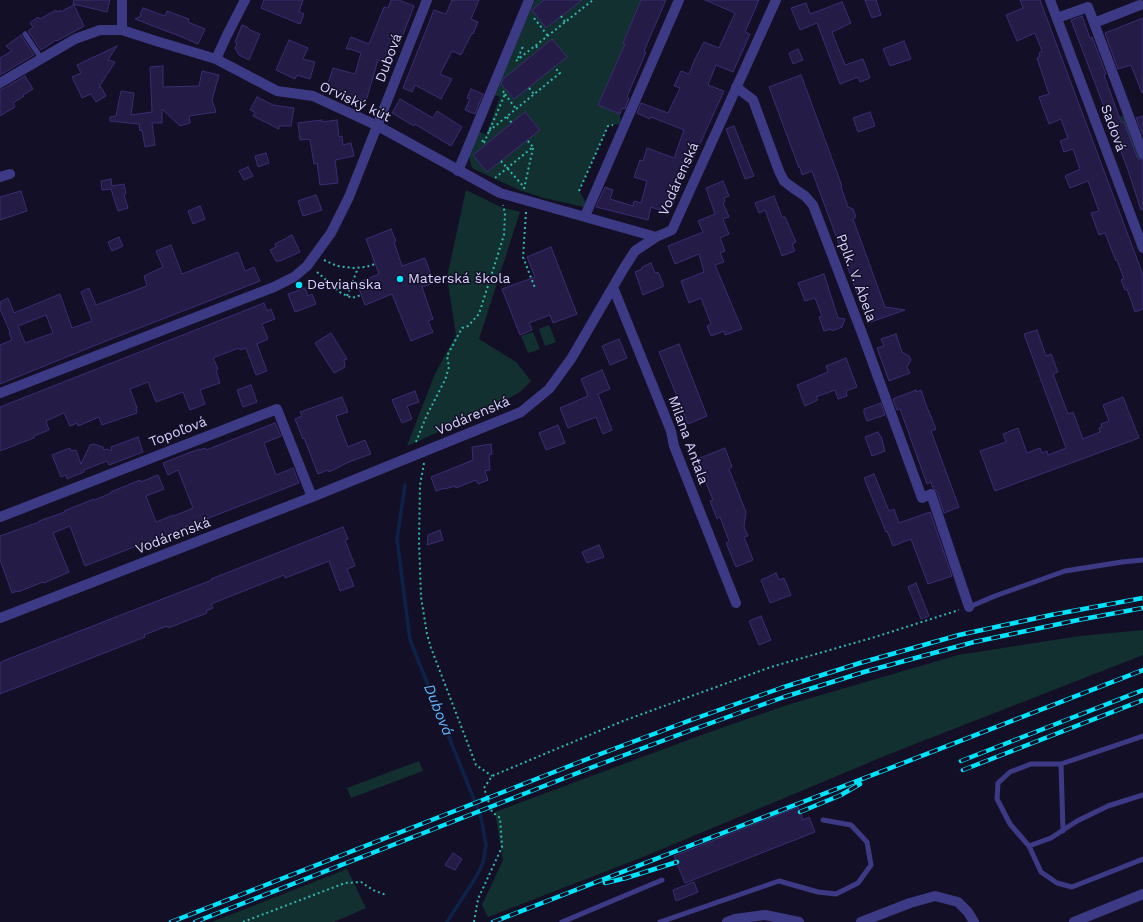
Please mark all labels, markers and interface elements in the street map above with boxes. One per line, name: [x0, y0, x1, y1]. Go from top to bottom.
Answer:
street label: Dubová: [372, 31, 406, 85]
street label: Orviský kút: [317, 78, 393, 126]
street label: Sadová: [1097, 102, 1129, 154]
street label: Vodárenská: [655, 140, 703, 218]
street label: Pplk. V. Ábela: [832, 232, 880, 324]
place label: Materská škola: [408, 271, 510, 287]
marker: Materská škola: [395, 274, 405, 284]
place label: Detvianska: [307, 277, 382, 293]
marker: Detvianska: [294, 280, 304, 290]
street label: Vodárenská: [433, 393, 513, 439]
street label: Milana Antala: [664, 393, 712, 487]
street label: Topoľová: [147, 413, 209, 451]
street label: Vodárenská: [133, 514, 213, 558]
water label: Dubová: [419, 681, 457, 739]

